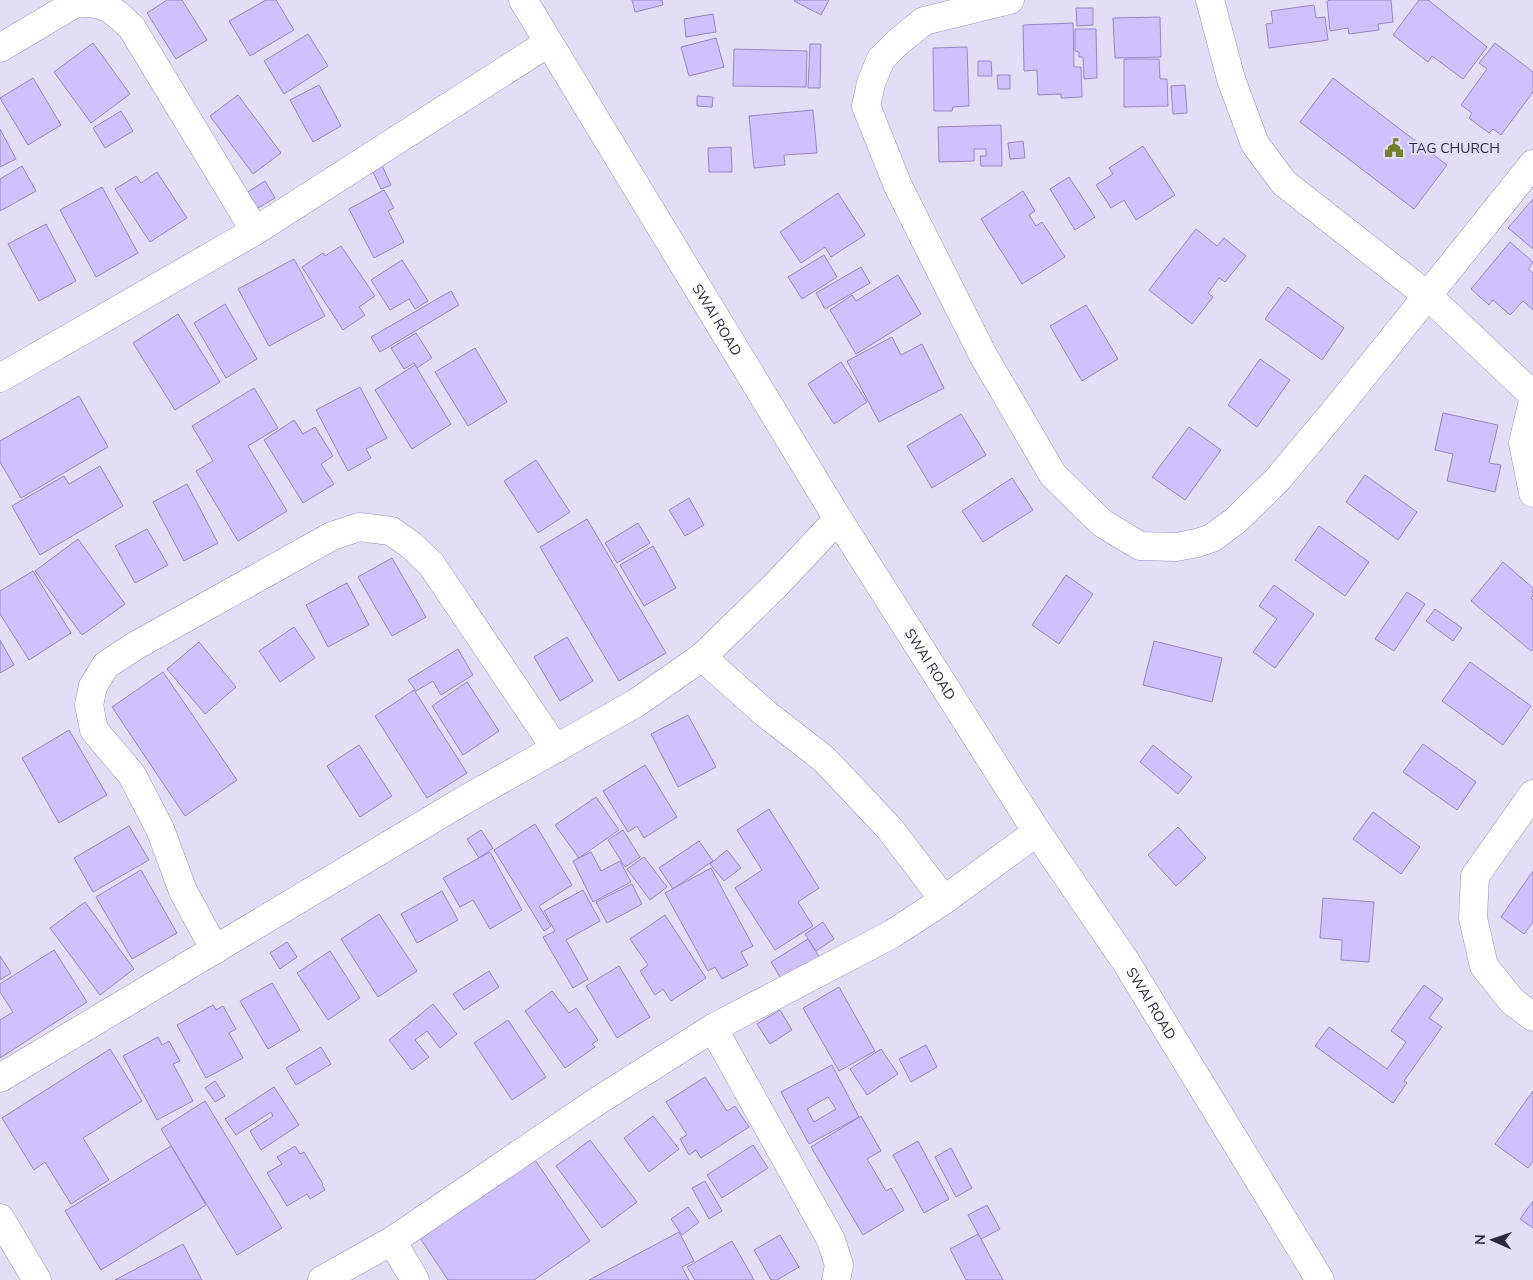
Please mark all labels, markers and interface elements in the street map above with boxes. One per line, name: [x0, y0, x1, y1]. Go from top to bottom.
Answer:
public building icon: TAG CHURCH: [1383, 137, 1405, 159]
place label: TAG CHURCH: [1409, 139, 1500, 158]
street label: SWAI ROAD: [687, 280, 746, 360]
street label: SWAI ROAD: [900, 625, 960, 704]
street label: SWAI ROAD: [1122, 964, 1180, 1043]
north arrow: [1468, 1215, 1518, 1265]
text: N: [1471, 1234, 1490, 1245]

